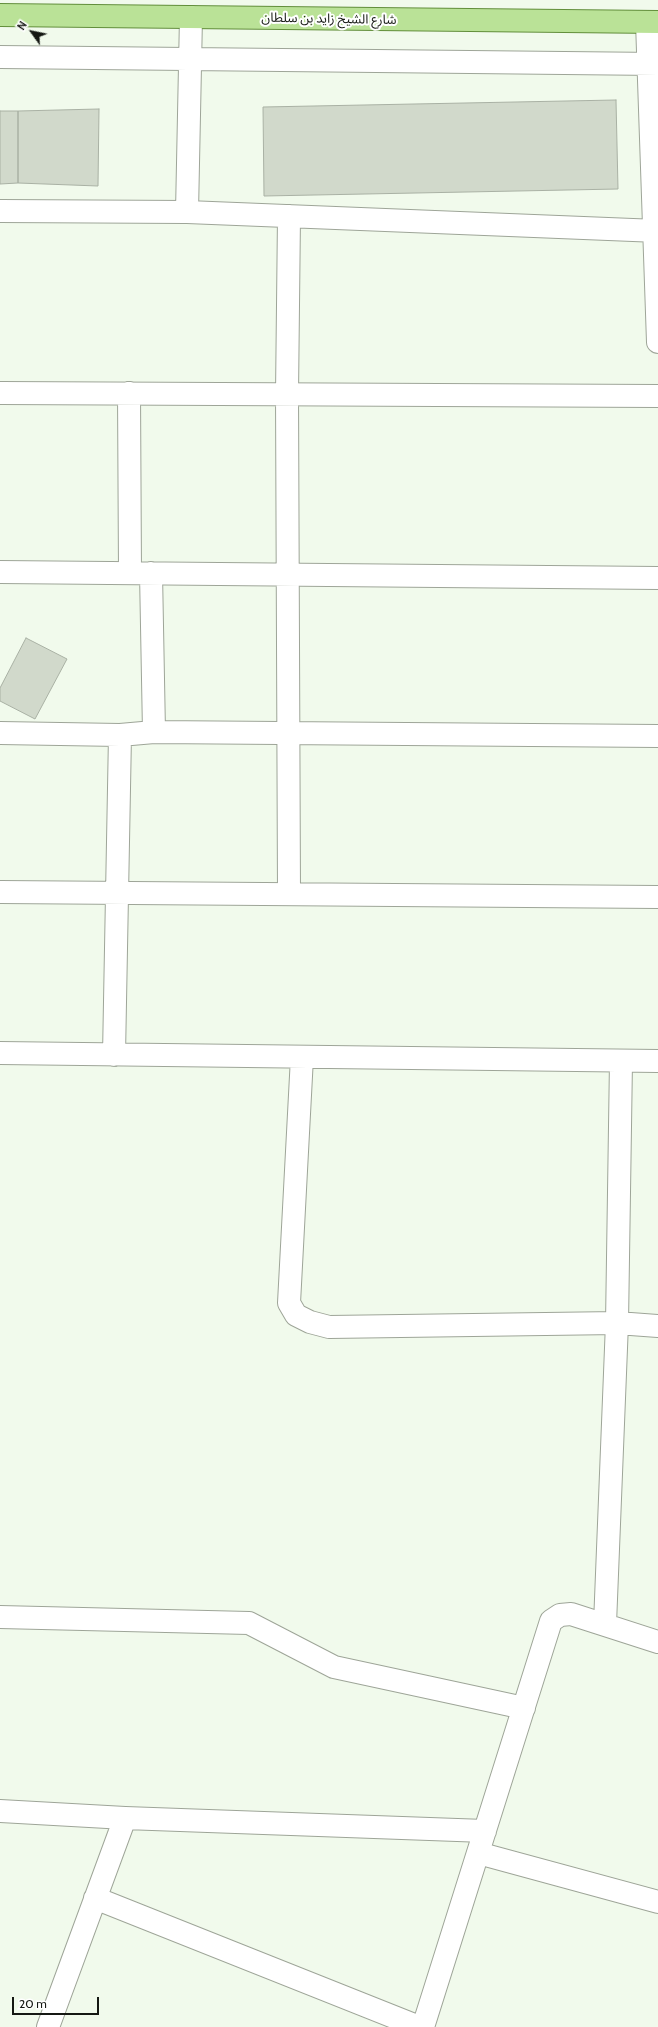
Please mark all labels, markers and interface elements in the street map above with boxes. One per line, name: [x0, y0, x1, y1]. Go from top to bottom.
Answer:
street label: شارع الشيخ زايد بن سلطان: [261, 10, 397, 28]
north arrow: [12, 12, 52, 52]
text: N: [14, 18, 30, 33]
scale bar: [14, 1989, 101, 2015]
text: 20 m: [19, 1996, 47, 2011]

